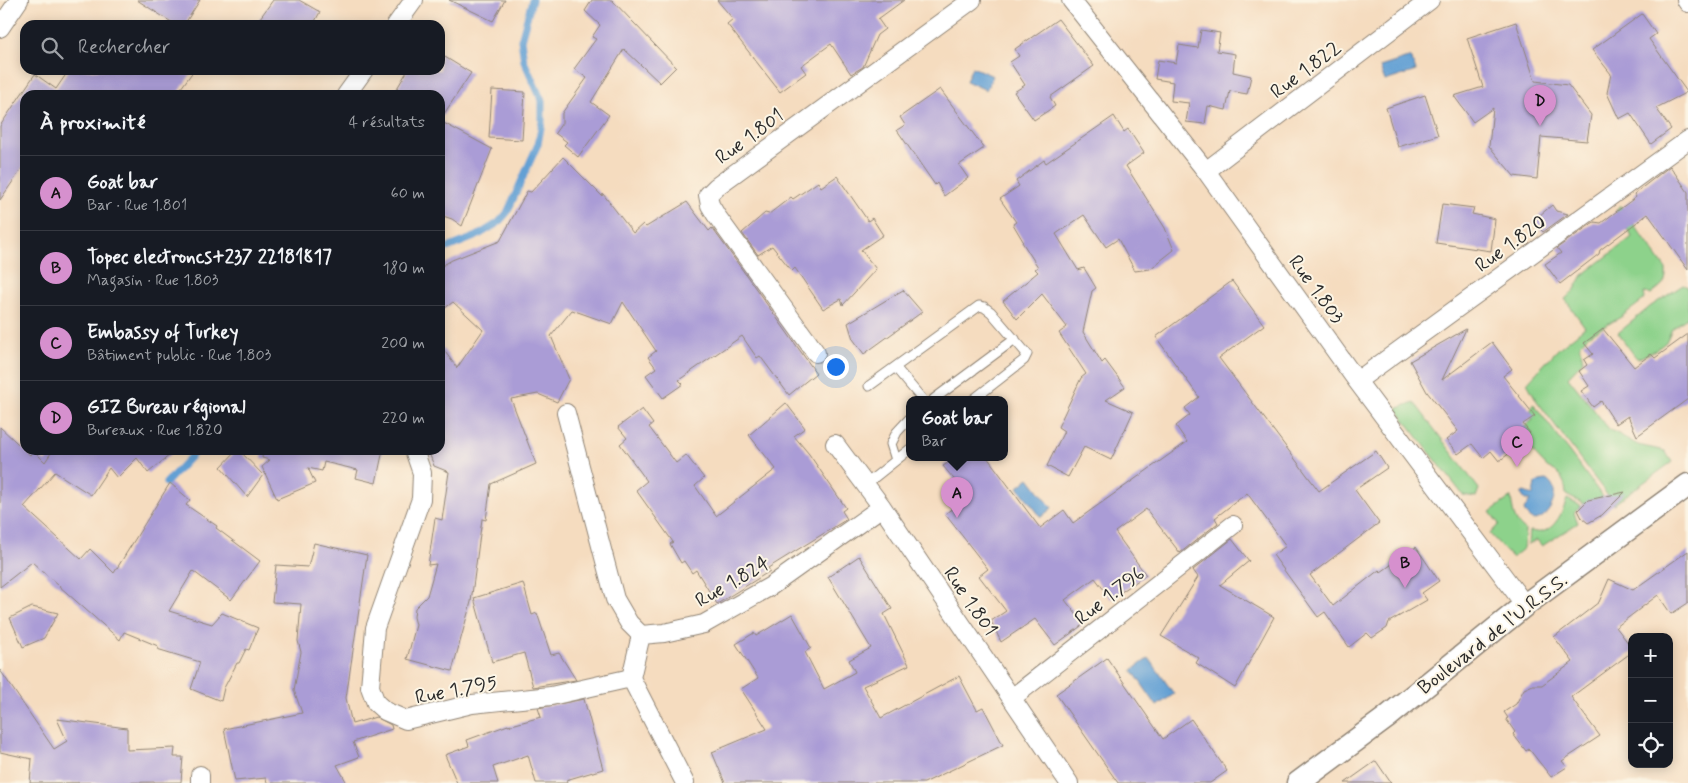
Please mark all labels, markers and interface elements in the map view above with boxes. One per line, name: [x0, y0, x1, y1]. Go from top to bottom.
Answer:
search box: [20, 20, 445, 75]
icon: search: [38, 34, 66, 62]
text: Rechercher: [78, 35, 170, 60]
street label: Rue 1.822: [1265, 35, 1347, 106]
pin: D: [1524, 85, 1556, 126]
street label: Rue 1.801: [710, 103, 790, 171]
text: À proximité: [40, 109, 146, 137]
text: 4 résultats: [349, 112, 425, 133]
text: Goat bar: [87, 170, 158, 195]
text: A: [51, 183, 61, 204]
text: 60 m: [391, 183, 425, 204]
text: Bar · Rue 1.801: [87, 195, 187, 216]
street label: Rue 1.820: [1470, 209, 1552, 279]
text: Topec electroncs+237 22181817: [87, 245, 332, 270]
street label: Rue 1.803: [1282, 250, 1350, 330]
text: B: [51, 258, 61, 279]
text: 180 m: [382, 258, 425, 279]
text: Magasin · Rue 1.803: [87, 270, 219, 291]
text: Embassy of Turkey: [87, 320, 238, 345]
text: C: [50, 333, 62, 354]
text: 200 m: [381, 333, 425, 354]
text: Bâtiment public · Rue 1.803: [87, 345, 271, 366]
your location: [823, 354, 849, 380]
text: GIZ Bureau régional: [87, 395, 246, 420]
popup: [906, 396, 1008, 461]
text: Goat bar: [921, 406, 993, 431]
text: D: [50, 408, 62, 429]
text: 220 m: [382, 408, 425, 429]
text: Bureaux · Rue 1.820: [87, 420, 223, 441]
pin: C: [1501, 426, 1533, 467]
text: Bar: [921, 431, 946, 452]
pin: A: [941, 477, 973, 518]
pin: B: [1389, 547, 1421, 588]
street label: Rue 1.824: [691, 550, 775, 614]
street label: Rue 1.796: [1069, 560, 1150, 632]
street label: Rue 1.801: [937, 562, 1003, 642]
street label: Boulevard de l'U.R.S.S.: [1412, 567, 1573, 701]
map controls: [1628, 633, 1673, 768]
button: +: [1628, 633, 1673, 678]
street label: Rue 1.795: [413, 669, 500, 712]
button: −: [1628, 678, 1673, 723]
button: locate: [1628, 723, 1673, 768]

